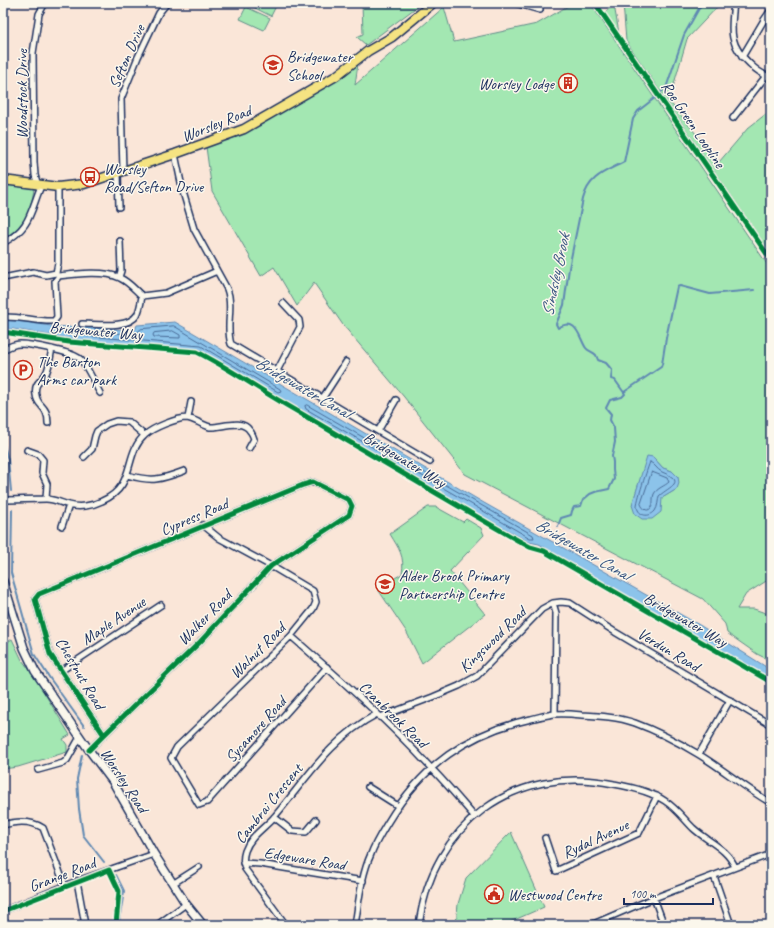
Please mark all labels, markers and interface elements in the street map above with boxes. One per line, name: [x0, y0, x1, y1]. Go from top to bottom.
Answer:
street label: Sefton Drive: [104, 20, 150, 91]
street label: Woodstock Drive: [12, 47, 32, 139]
place label: Bridgewater School: [287, 47, 354, 85]
school or university icon: Bridgewater School: [262, 54, 284, 76]
building icon: Worsley Lodge: [557, 72, 579, 94]
place label: Worsley Lodge: [479, 74, 556, 94]
street label: Roe Green Loopline: [657, 77, 731, 173]
street label: Worsley Road: [179, 100, 256, 147]
place label: Worsley Road/Sefton Drive: [104, 159, 205, 197]
bus stop icon: Worsley Road/Sefton Drive: [79, 166, 101, 188]
water label: Sindsley Brook: [537, 229, 575, 318]
street label: Bridgewater Way: [49, 317, 144, 345]
place label: The Barton Arms car park: [37, 352, 117, 390]
water label: Bridgewater Canal: [252, 352, 359, 426]
parking icon: The Barton Arms car park: [12, 359, 34, 381]
street label: Bridgewater Way: [360, 427, 451, 493]
street label: Cypress Road: [157, 493, 234, 540]
water label: Bridgewater Canal: [532, 514, 639, 588]
place label: Alder Brook Primary Partnership Centre: [399, 566, 510, 604]
school or university icon: Alder Brook Primary Partnership Centre: [374, 573, 396, 595]
street label: Walker Road: [173, 584, 238, 650]
street label: Bridgewater Way: [640, 588, 732, 652]
street label: Maple Avenue: [78, 591, 151, 650]
street label: Kingswood Road: [455, 601, 533, 677]
street label: Walnut Road: [226, 617, 292, 683]
street label: Verdun Road: [634, 624, 706, 678]
street label: Chestnut Road: [51, 634, 111, 716]
street label: Cranbrook Road: [355, 677, 434, 754]
street label: Sycamore Road: [221, 691, 292, 767]
street label: Worsley Road: [96, 744, 154, 819]
street label: Cambrai Crescent: [230, 758, 308, 848]
street label: Rydal Avenue: [559, 814, 633, 863]
street label: Edgeware Road: [263, 843, 350, 876]
street label: Grange Road: [26, 852, 101, 897]
scale bar: [624, 880, 713, 906]
public building icon: Westwood Centre: [483, 883, 505, 905]
place label: Westwood Centre: [508, 885, 603, 905]
text: 100 m: [630, 886, 657, 902]

